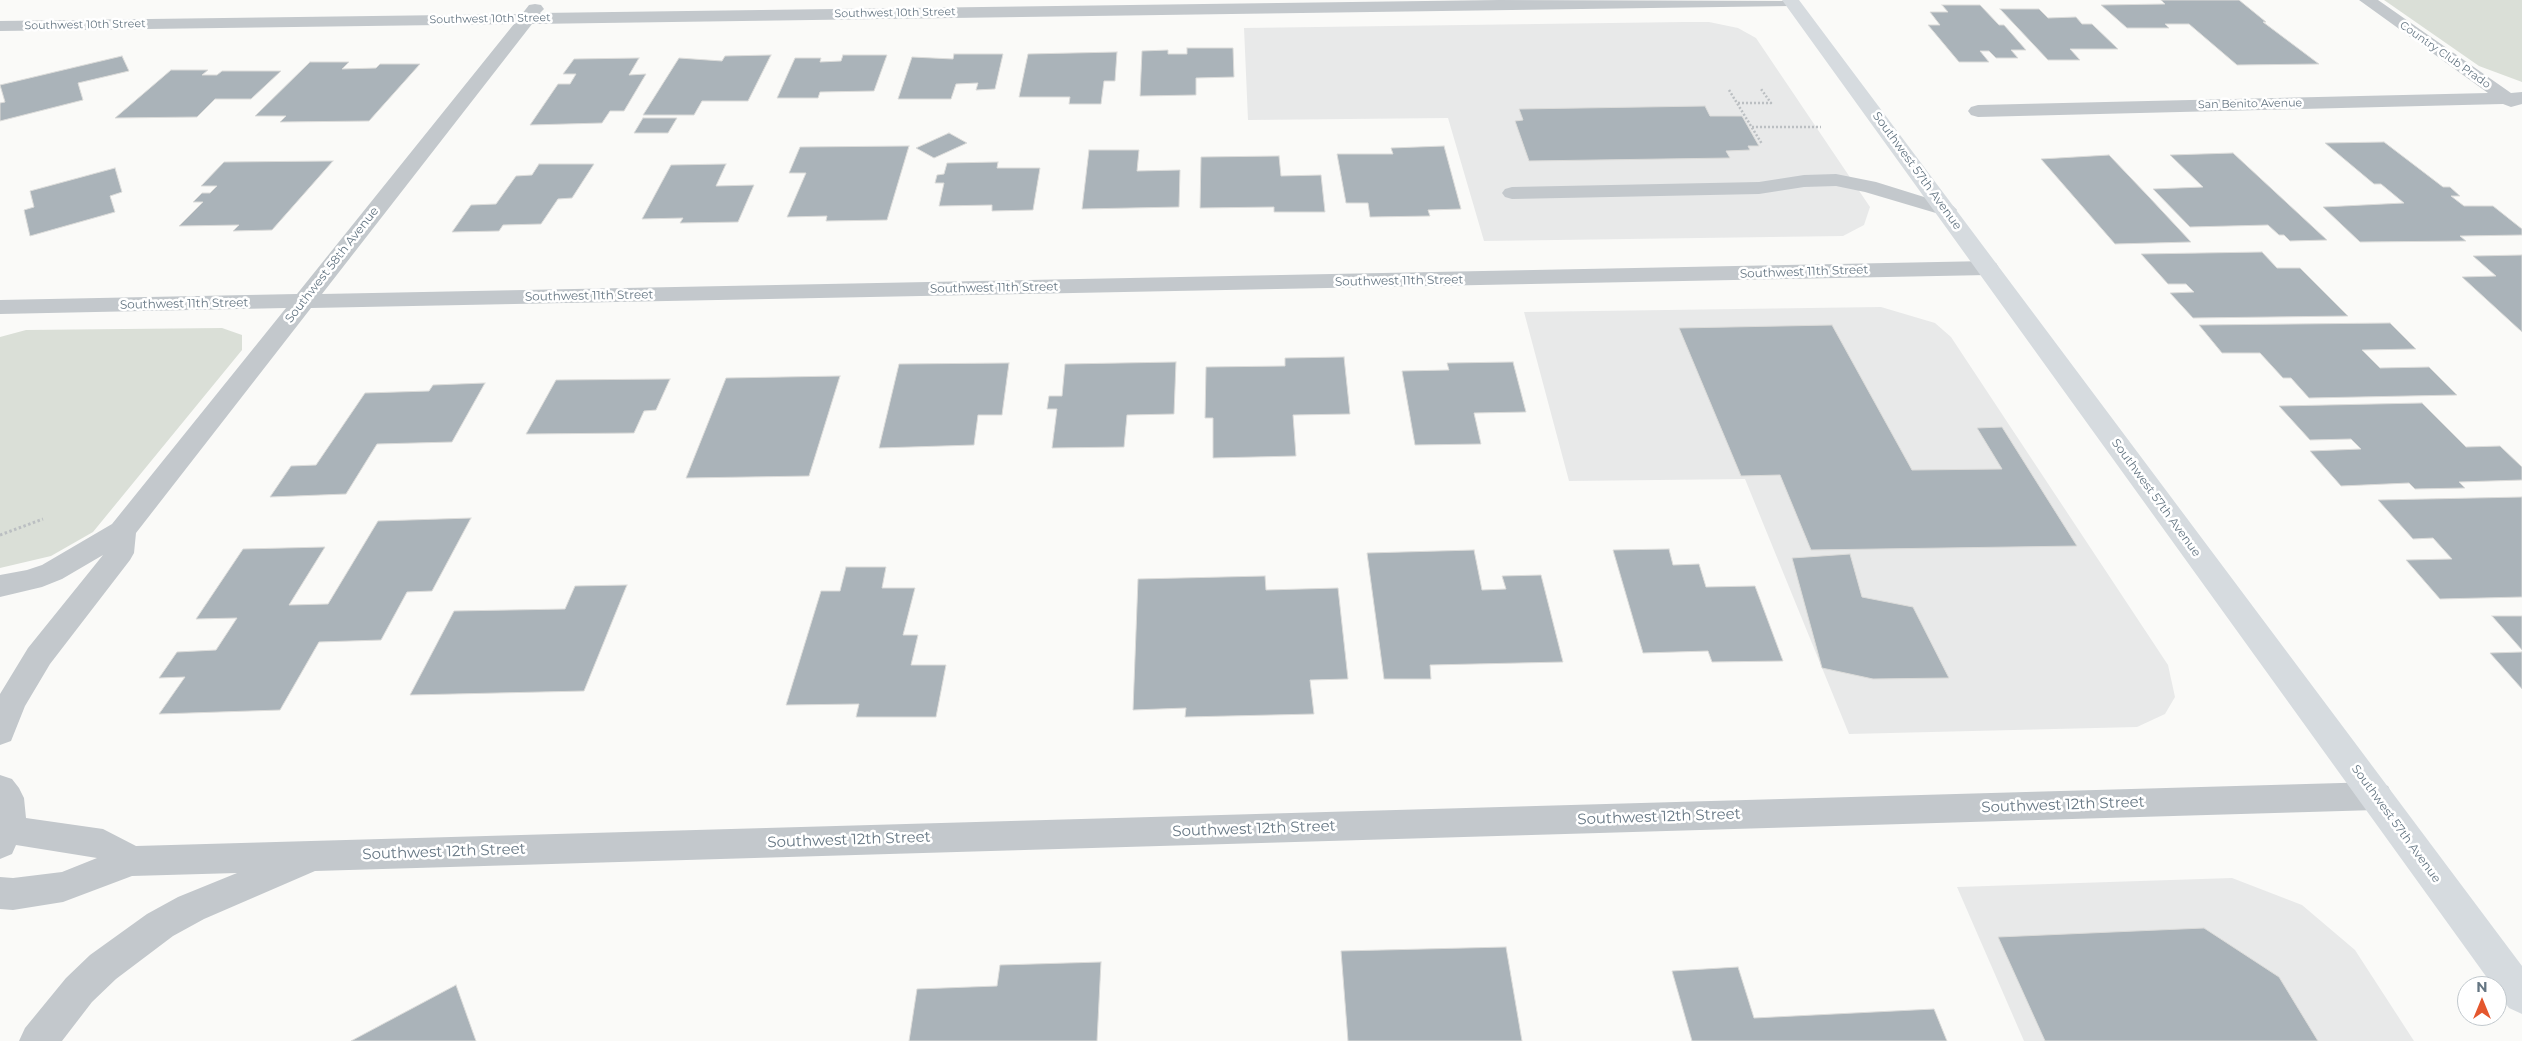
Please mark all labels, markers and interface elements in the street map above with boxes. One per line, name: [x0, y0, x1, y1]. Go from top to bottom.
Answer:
street label: Southwest 10th Street: [834, 5, 956, 21]
street label: Southwest 10th Street: [429, 11, 551, 27]
street label: Southwest 10th Street: [24, 17, 146, 33]
street label: Country Club Prado: [2397, 19, 2493, 91]
street label: San Benito Avenue: [2198, 96, 2302, 112]
street label: Southwest 57th Avenue: [1869, 109, 1965, 233]
street label: Southwest 58th Avenue: [282, 204, 382, 326]
street label: Southwest 11th Street: [1740, 263, 1868, 281]
street label: Southwest 11th Street: [1335, 273, 1463, 289]
street label: Southwest 11th Street: [930, 280, 1058, 296]
street label: Southwest 11th Street: [525, 288, 653, 304]
street label: Southwest 11th Street: [120, 296, 248, 312]
street label: Southwest 57th Avenue: [2108, 436, 2204, 560]
street label: Southwest 57th Avenue: [2348, 762, 2444, 886]
street label: Southwest 12th Street: [1981, 793, 2145, 817]
street label: Southwest 12th Street: [1577, 805, 1741, 829]
street label: Southwest 12th Street: [1172, 817, 1336, 841]
street label: Southwest 12th Street: [767, 828, 931, 852]
street label: Southwest 12th Street: [362, 840, 526, 864]
north arrow: [2457, 976, 2507, 1026]
text: N: [2476, 978, 2488, 996]

